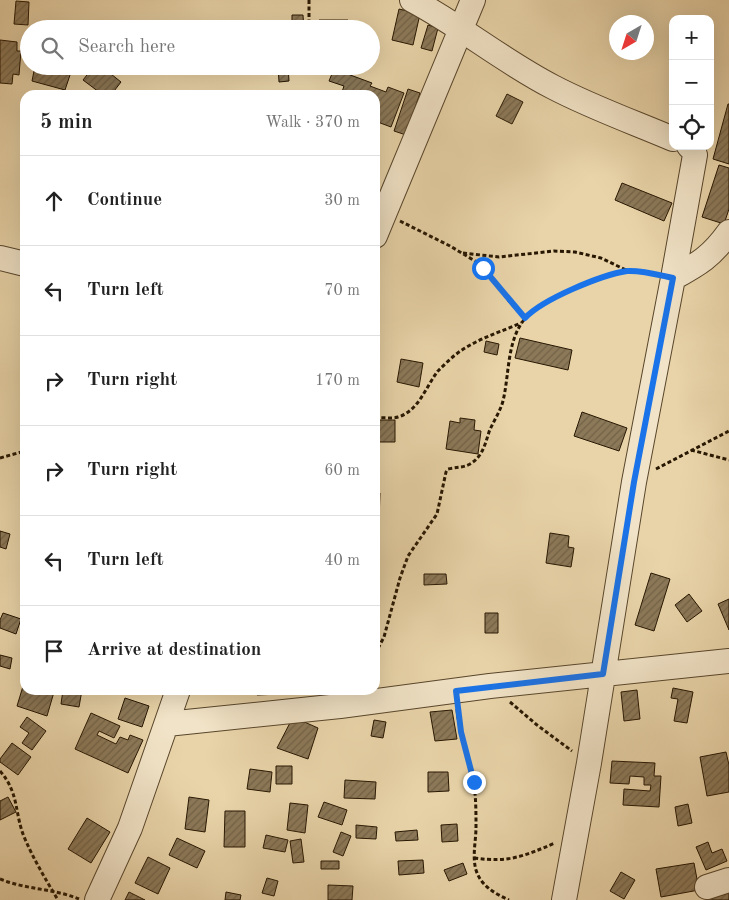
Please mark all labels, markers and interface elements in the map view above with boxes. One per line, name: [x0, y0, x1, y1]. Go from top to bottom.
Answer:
north arrow: [609, 15, 654, 60]
map controls: [669, 15, 714, 150]
button: +: [669, 15, 714, 60]
search box: [20, 20, 380, 75]
icon: search: [38, 34, 66, 62]
text: Search here: [78, 38, 175, 57]
button: −: [669, 60, 714, 105]
button: locate: [669, 105, 714, 150]
text: 5 min: [40, 112, 93, 133]
text: Walk · 370 m: [265, 115, 360, 131]
icon: ahead: [40, 187, 68, 215]
text: Continue: [87, 191, 162, 210]
text: 30 m: [324, 193, 360, 209]
route start: [472, 257, 495, 280]
icon: left: [40, 277, 68, 305]
text: Turn left: [87, 281, 164, 300]
text: 70 m: [324, 283, 360, 299]
icon: right: [40, 367, 68, 395]
text: Turn right: [87, 371, 177, 390]
text: 170 m: [315, 373, 360, 389]
icon: right: [40, 457, 68, 485]
text: Turn right: [87, 461, 177, 480]
text: 60 m: [324, 463, 360, 479]
icon: left: [40, 547, 68, 575]
text: Turn left: [87, 551, 164, 570]
text: 40 m: [324, 553, 360, 569]
icon: arrive: [40, 637, 68, 665]
text: Arrive at destination: [87, 641, 261, 660]
route end: [463, 771, 486, 794]

